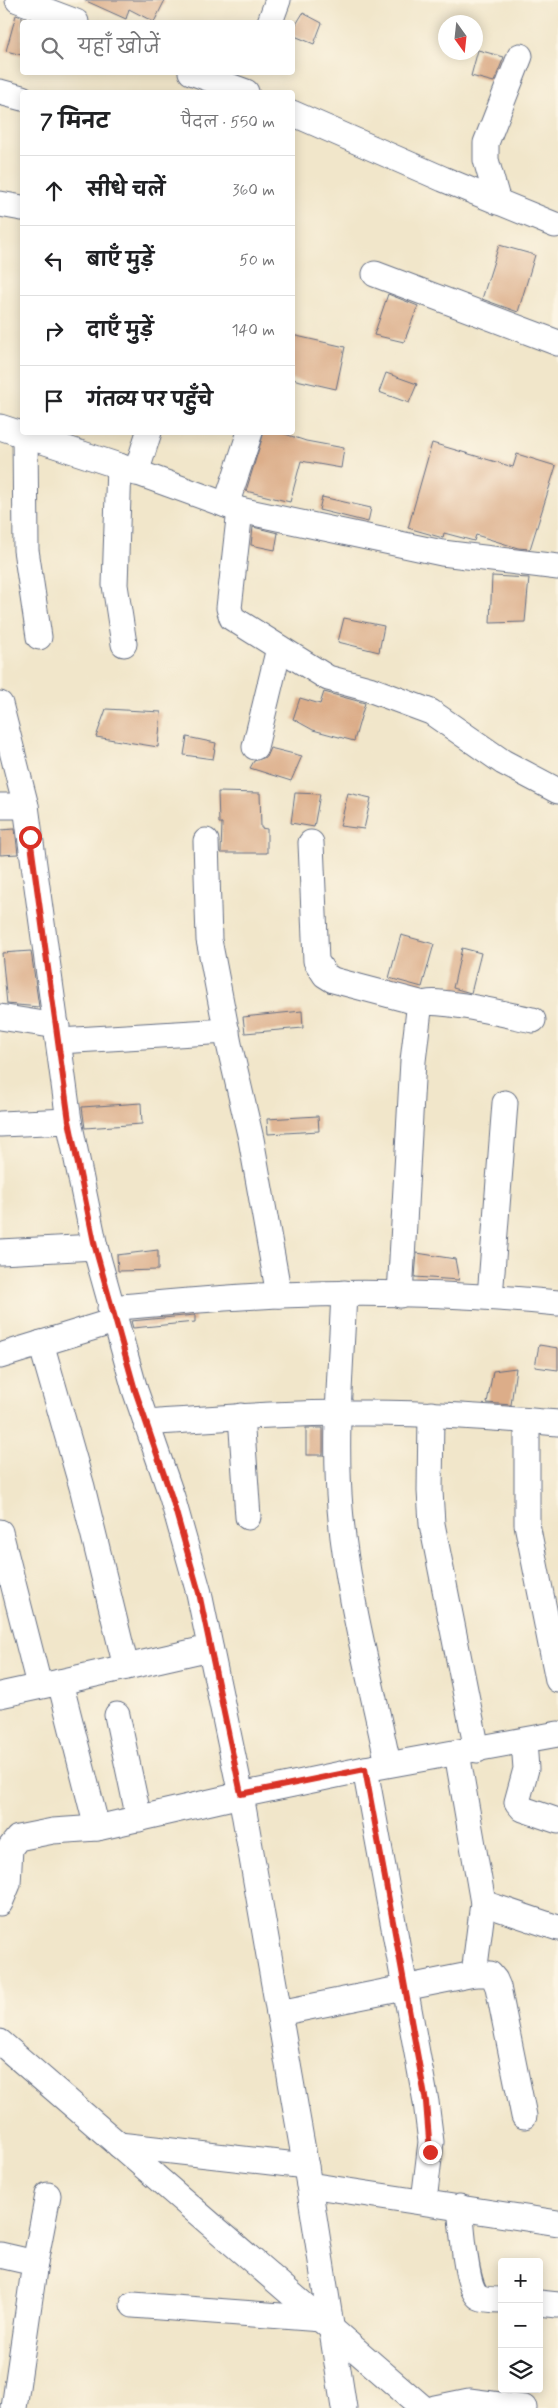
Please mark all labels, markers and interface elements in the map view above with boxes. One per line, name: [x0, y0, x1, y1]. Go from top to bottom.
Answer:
north arrow: [438, 15, 483, 60]
search box: [20, 20, 295, 75]
icon: search: [38, 34, 66, 62]
text: यहाँ खोजें: [78, 35, 160, 60]
text: 7 मिनट: [40, 108, 109, 136]
text: पैदल · 550 m: [181, 112, 275, 133]
icon: ahead: [40, 177, 68, 205]
text: सीधे चलें: [87, 178, 165, 203]
text: 360 m: [232, 180, 275, 201]
icon: left: [40, 247, 68, 275]
text: बाएँ मुड़ें: [87, 248, 154, 273]
text: 50 m: [239, 250, 275, 271]
icon: right: [40, 317, 68, 345]
text: दाएँ मुड़ें: [87, 318, 153, 343]
text: 140 m: [231, 320, 275, 341]
icon: arrive: [40, 387, 68, 415]
text: गंतव्य पर पहुँचे: [87, 388, 213, 413]
route start: [19, 826, 42, 849]
route end: [419, 2141, 442, 2164]
map controls: [498, 2258, 543, 2393]
button: +: [498, 2258, 543, 2303]
button: −: [498, 2303, 543, 2348]
button: layers: [498, 2348, 543, 2393]

